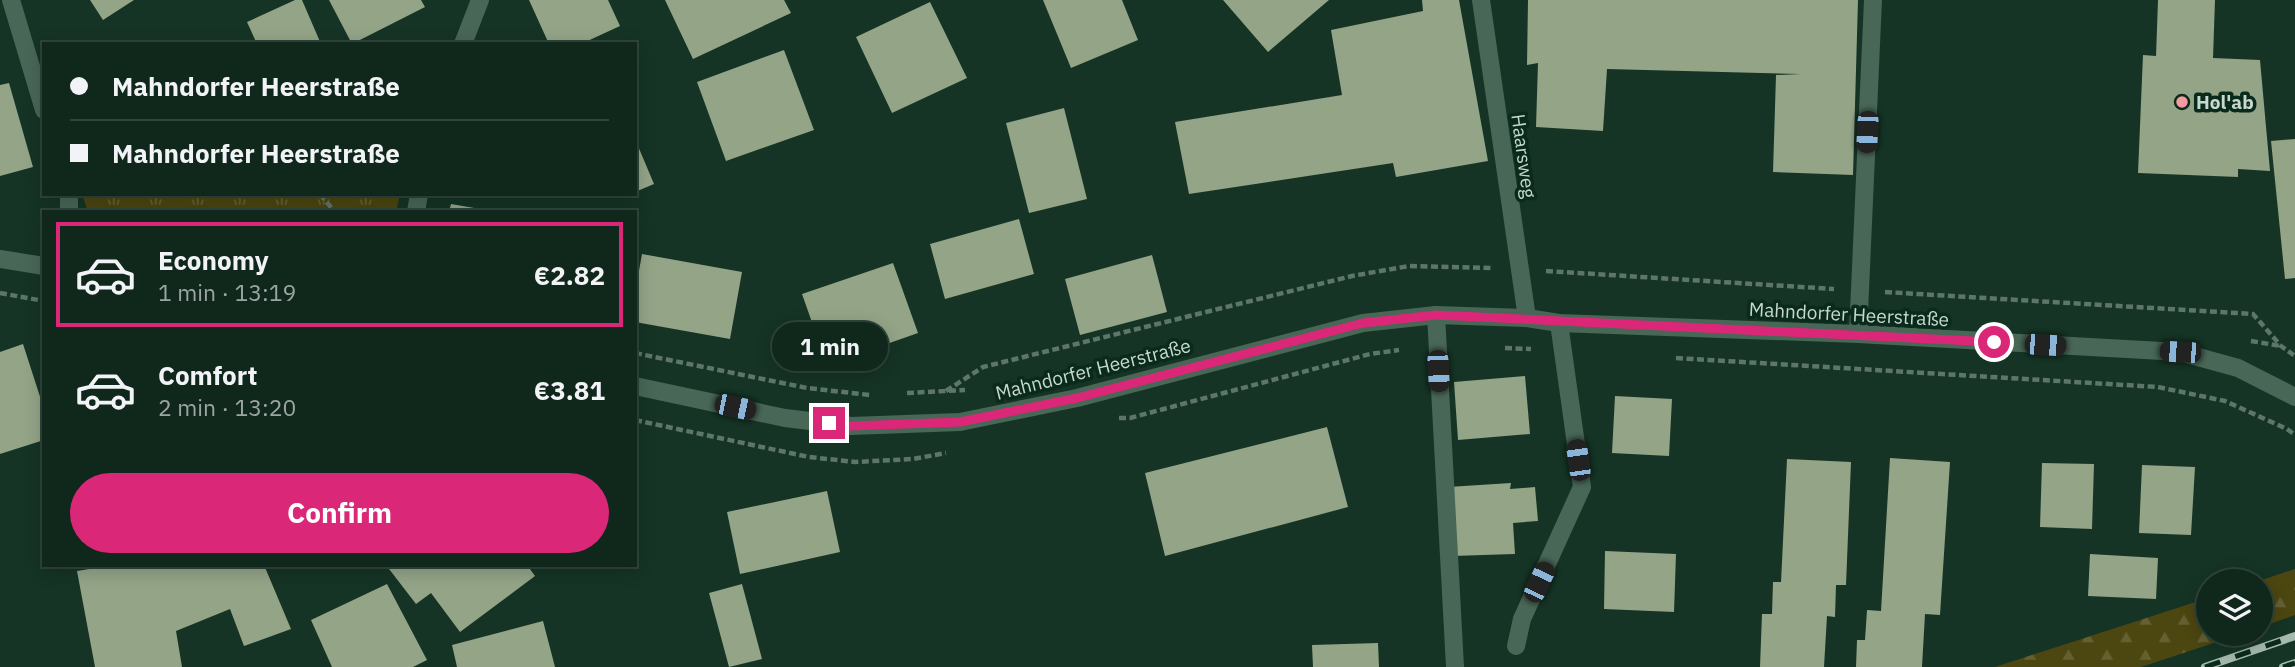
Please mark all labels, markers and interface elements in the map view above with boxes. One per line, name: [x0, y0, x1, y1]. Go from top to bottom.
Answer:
text: Mahndorfer Heerstraße: [112, 69, 400, 103]
place label: Hol'ab: [2196, 90, 2254, 114]
marker: Hol'ab: [2174, 94, 2190, 110]
car: [1856, 110, 1879, 154]
street label: Haarsweg: [1506, 112, 1542, 200]
text: Mahndorfer Heerstraße: [112, 136, 400, 170]
icon: car: [74, 243, 137, 306]
text: Economy: [158, 243, 269, 277]
text: €2.82: [534, 258, 605, 292]
text: 1 min · 13:19: [158, 277, 296, 307]
street label: Mahndorfer Heerstraße: [1748, 297, 1950, 331]
callout: 1 min: [771, 322, 887, 370]
route start: [1978, 326, 2010, 358]
text: 1 min: [800, 331, 860, 361]
street label: Mahndorfer Heerstraße: [993, 333, 1193, 405]
car: [2024, 333, 2067, 357]
car: [2159, 340, 2202, 364]
car: [1427, 349, 1450, 393]
icon: car: [74, 358, 137, 421]
text: Comfort: [158, 358, 257, 392]
text: €3.81: [534, 373, 605, 407]
text: 2 min · 13:20: [158, 392, 296, 422]
car: [713, 392, 758, 422]
route end: [813, 407, 845, 439]
car: [1565, 438, 1592, 482]
button: Confirm: [70, 473, 609, 553]
car: [1521, 559, 1558, 605]
map controls: [2196, 569, 2273, 646]
button: layers: [2196, 569, 2273, 646]

